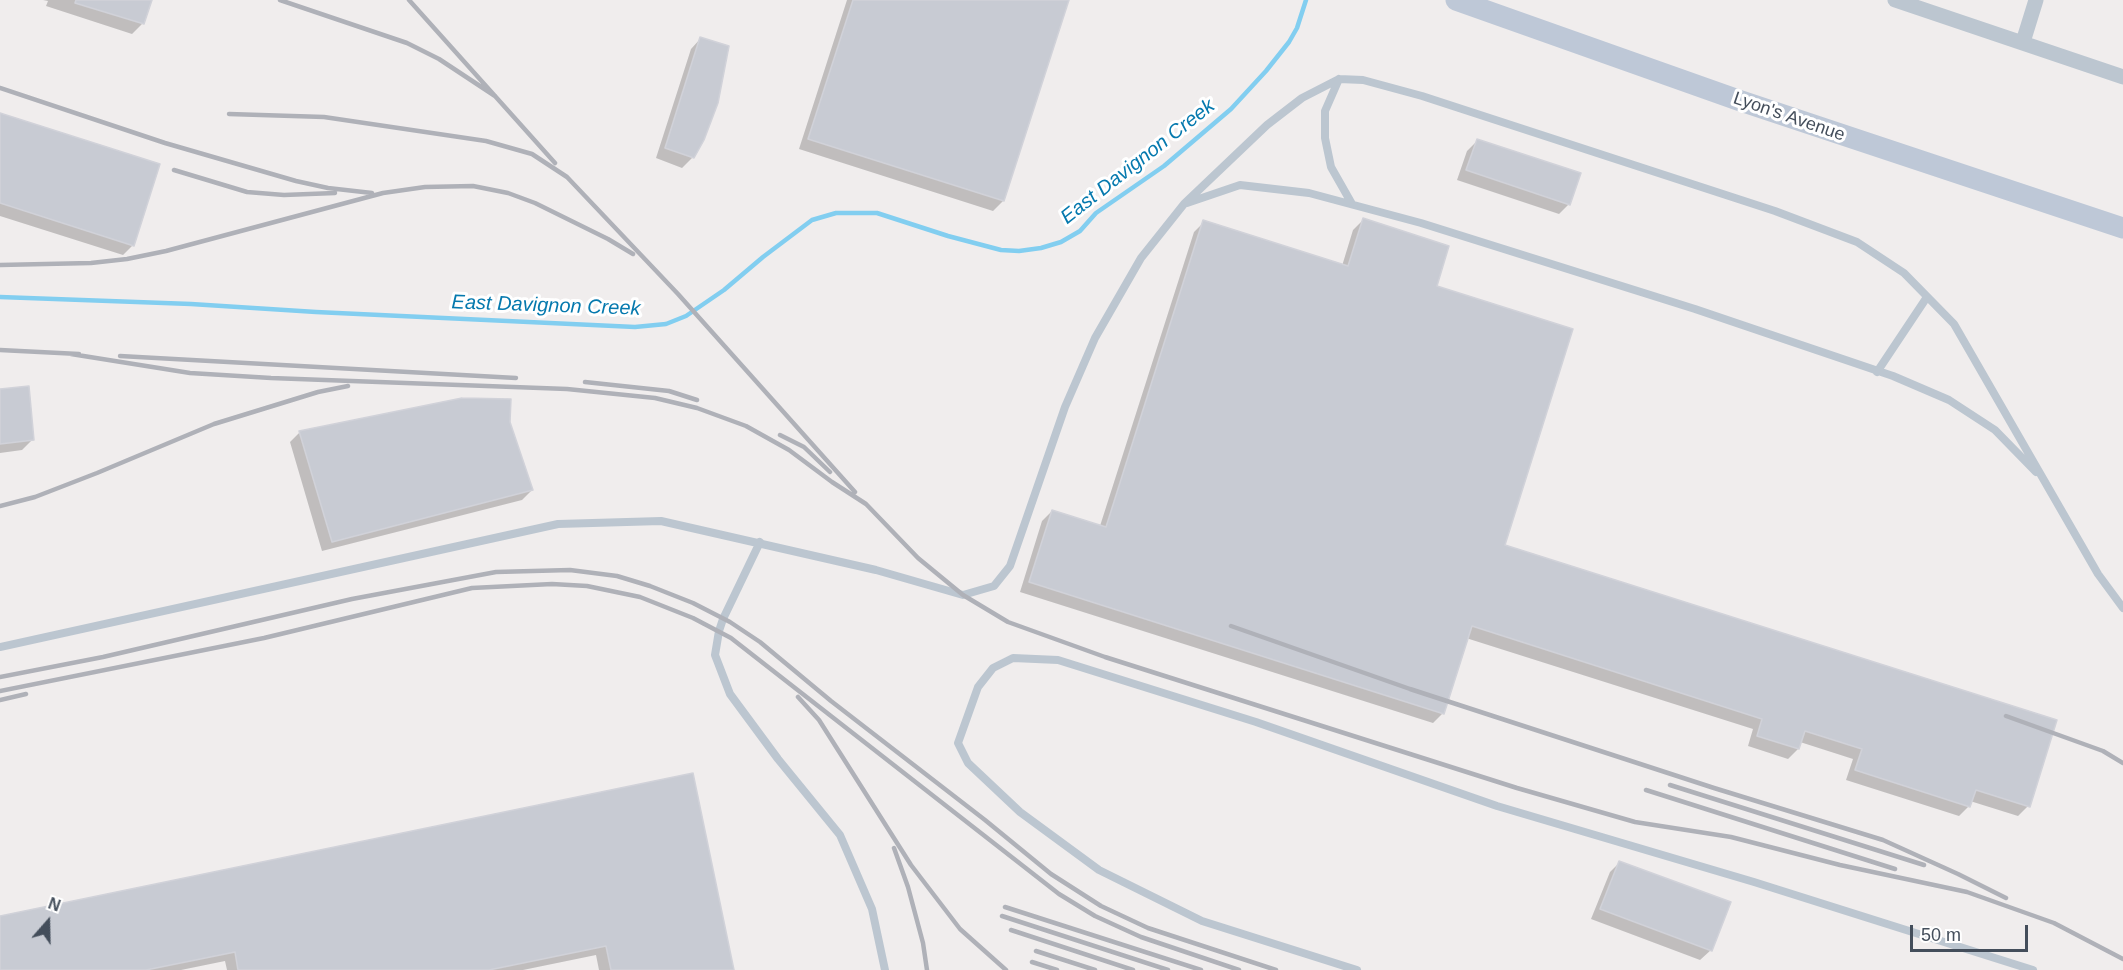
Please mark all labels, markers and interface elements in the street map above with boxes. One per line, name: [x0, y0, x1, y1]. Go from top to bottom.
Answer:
street label: Lyon's Avenue: [1730, 88, 1848, 146]
water label: East Davignon Creek: [1056, 94, 1220, 230]
water label: East Davignon Creek: [451, 291, 641, 321]
north arrow: [18, 892, 78, 952]
text: N: [46, 895, 63, 915]
scale bar: [1913, 913, 2032, 951]
text: 50 m: [1921, 925, 1961, 945]

